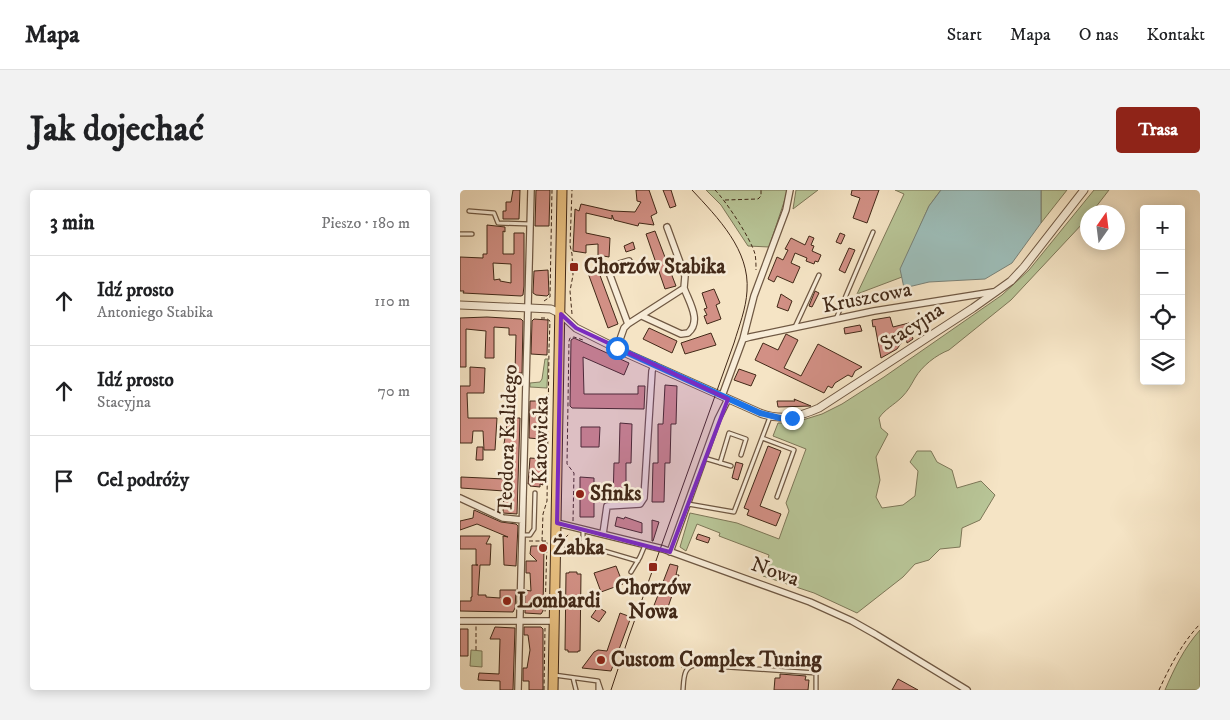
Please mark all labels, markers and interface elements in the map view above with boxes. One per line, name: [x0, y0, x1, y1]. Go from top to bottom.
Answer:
text: Mapa: [25, 20, 79, 50]
text: Start: [947, 24, 982, 46]
text: Mapa: [1010, 24, 1051, 46]
text: O nas: [1079, 24, 1118, 46]
text: Kontakt: [1146, 24, 1205, 46]
button: Trasa: [1116, 107, 1200, 153]
text: Jak dojechać: [30, 108, 204, 152]
north arrow: [1080, 205, 1125, 250]
map controls: [1140, 205, 1185, 385]
button: +: [1140, 205, 1185, 250]
text: 3 min: [50, 210, 95, 236]
text: Pieszo · 180 m: [321, 213, 410, 233]
button: −: [1140, 250, 1185, 295]
place label: Chorzów Stabika: [584, 254, 726, 280]
marker: Chorzów Stabika: [568, 261, 580, 273]
street label: Kruszcowa: [820, 277, 914, 319]
text: Idź prosto: [97, 279, 174, 302]
icon: ahead: [50, 287, 78, 315]
text: 110 m: [374, 291, 410, 311]
button: locate: [1140, 295, 1185, 340]
street label: Stacyjna: [875, 297, 949, 357]
text: Antoniego Stabika: [97, 302, 213, 322]
route start: [606, 337, 629, 360]
button: layers: [1140, 340, 1185, 385]
street label: Teodora Kalidego: [492, 364, 524, 514]
text: Idź prosto: [97, 369, 174, 392]
icon: ahead: [50, 377, 78, 405]
text: 70 m: [378, 381, 410, 401]
text: Stacyjna: [97, 392, 151, 412]
street label: Katowicka: [527, 396, 555, 484]
route end: [781, 407, 804, 430]
icon: arrive: [50, 467, 78, 495]
text: Cel podróży: [97, 469, 189, 492]
place label: Sfinks: [590, 481, 641, 507]
marker: Sfinks: [574, 488, 586, 500]
place label: Żabka: [553, 533, 606, 561]
marker: Żabka: [537, 542, 549, 554]
street label: Nowa: [747, 551, 803, 593]
marker: Chorzów Nowa: [647, 561, 659, 573]
place label: Chorzów Nowa: [615, 575, 691, 625]
place label: Lombardi: [517, 588, 601, 614]
marker: Lombardi: [501, 595, 513, 607]
place label: Custom Complex Tuning: [611, 647, 822, 673]
marker: Custom Complex Tuning: [595, 654, 607, 666]

